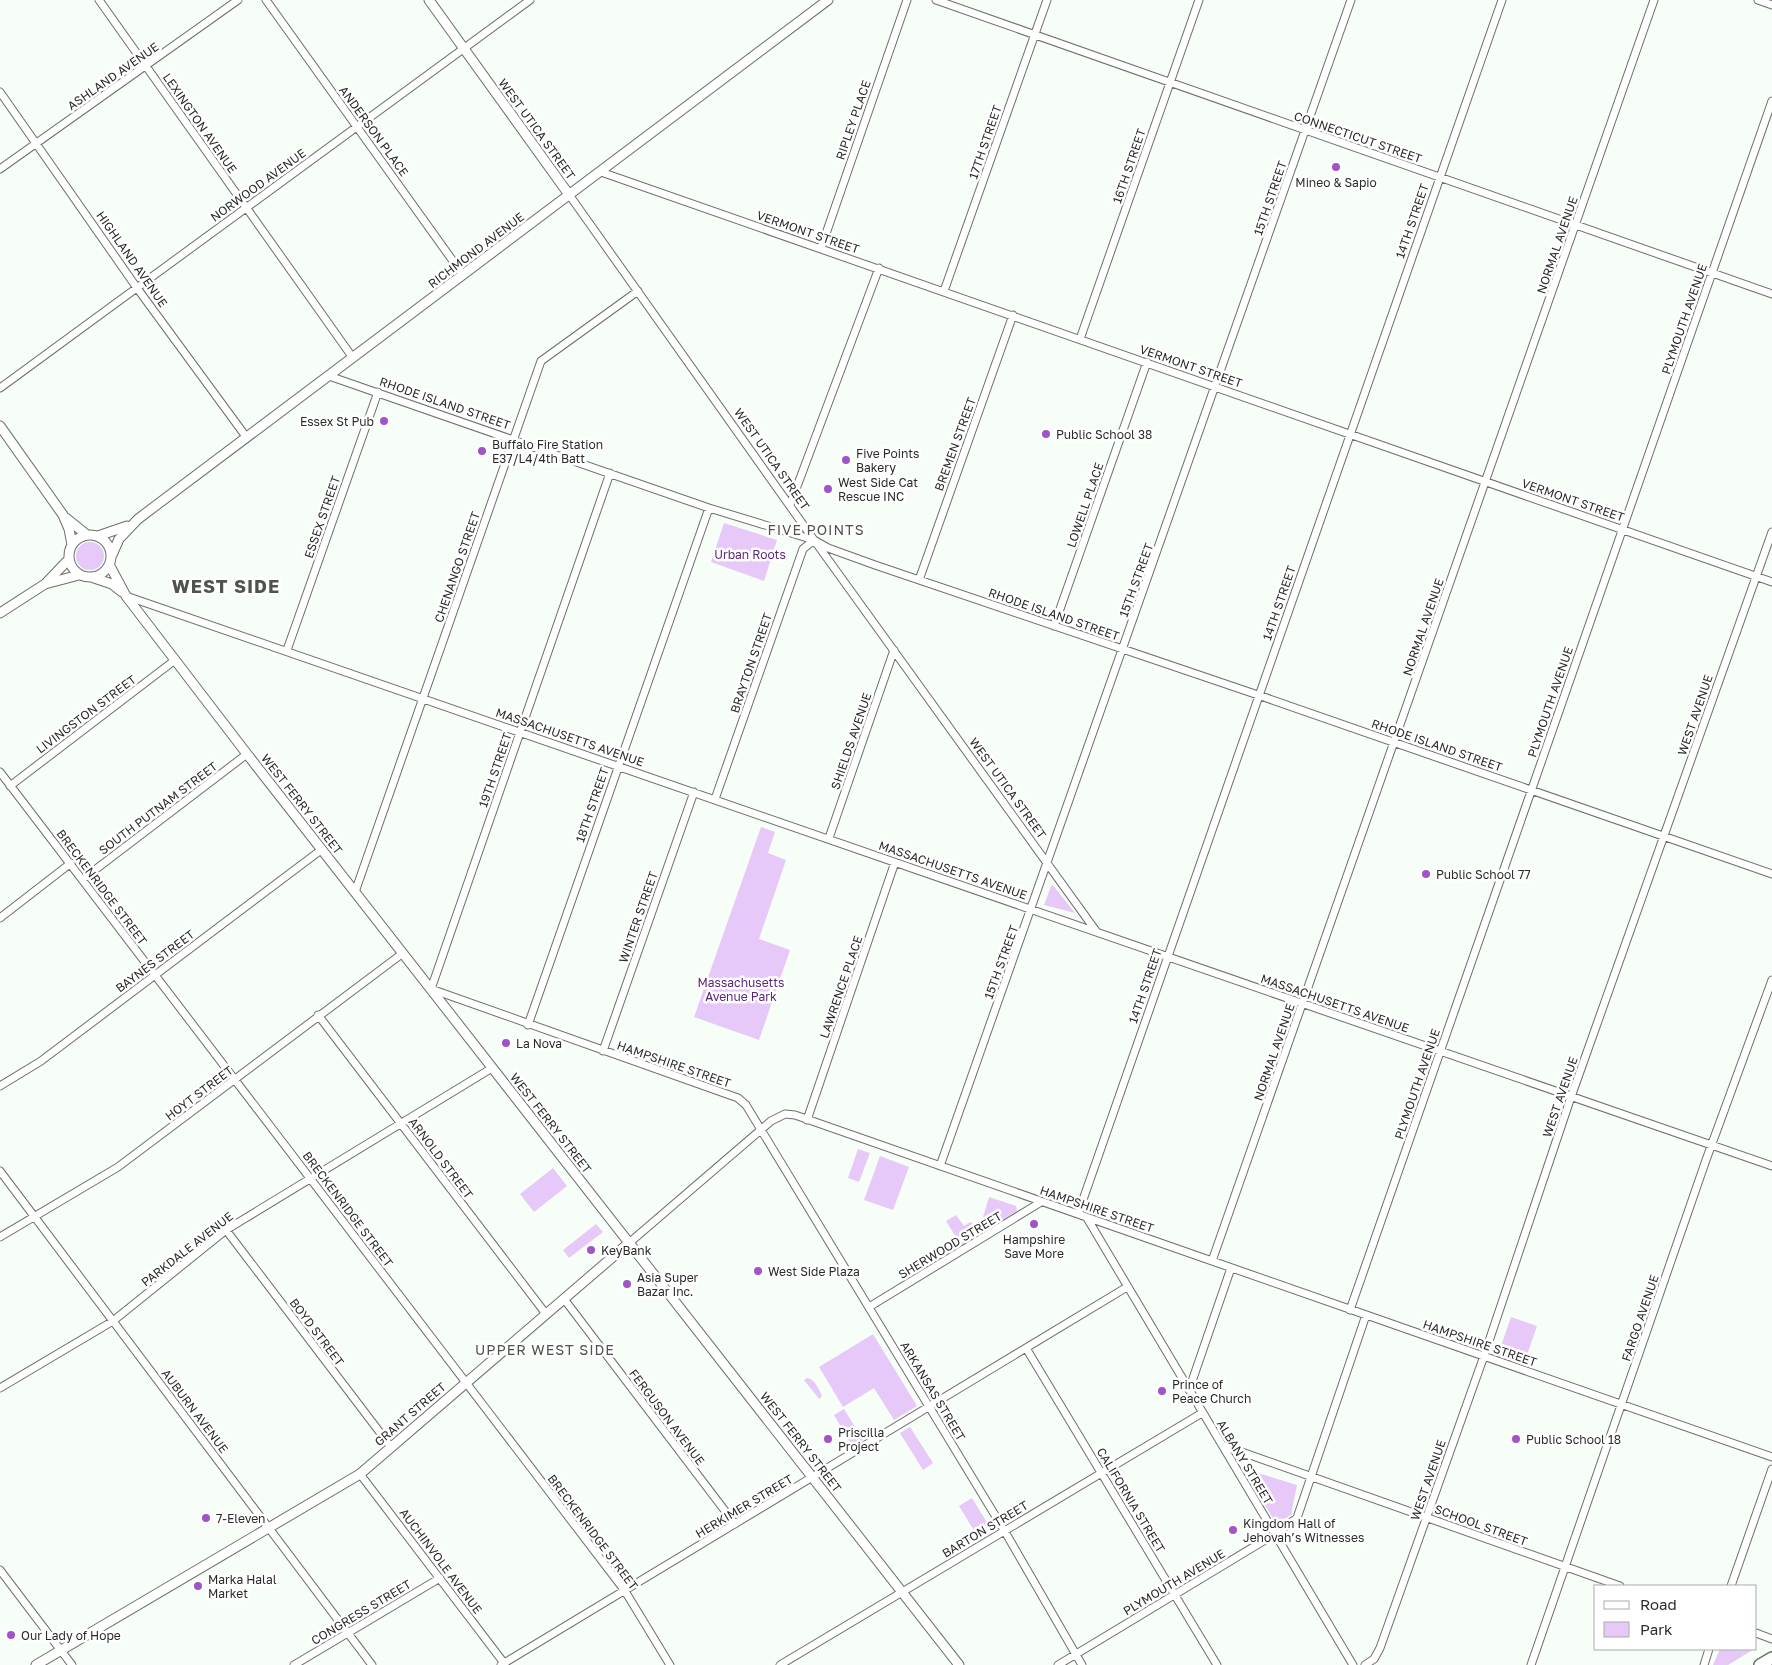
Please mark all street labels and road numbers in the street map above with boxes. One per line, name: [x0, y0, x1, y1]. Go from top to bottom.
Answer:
street label: ASHLAND AVENUE: [64, 39, 162, 113]
street label: LEXINGTON AVENUE: [160, 70, 240, 176]
street label: WEST UTICA STREET: [495, 76, 579, 183]
street label: RIPLEY PLACE: [832, 78, 874, 162]
street label: ANDERSON PLACE: [336, 83, 412, 179]
street label: 17TH STREET: [965, 103, 1005, 181]
street label: CONNECTICUT STREET: [1292, 108, 1425, 166]
street label: 16TH STREET: [1109, 126, 1149, 205]
street label: NORWOOD AVENUE: [207, 145, 309, 225]
street label: 15TH STREET: [1250, 158, 1290, 237]
street label: 14TH STREET: [1392, 181, 1432, 260]
street label: NORMAL AVENUE: [1533, 194, 1581, 296]
street label: VERMONT STREET: [755, 207, 862, 257]
street label: HIGHLAND AVENUE: [93, 208, 171, 310]
street label: RICHMOND AVENUE: [425, 209, 527, 291]
street label: PLYMOUTH AVENUE: [1658, 262, 1710, 376]
street label: VERMONT STREET: [1138, 341, 1245, 391]
street label: RHODE ISLAND STREET: [378, 374, 513, 433]
street label: BREMEN STREET: [931, 395, 979, 493]
street label: WEST UTICA STREET: [731, 405, 813, 513]
street label: LOWELL PLACE: [1063, 460, 1107, 550]
street label: ESSEX STREET: [301, 473, 343, 560]
street label: VERMONT STREET: [1520, 475, 1627, 525]
street label: CHENANGO STREET: [431, 509, 483, 625]
street label: 15TH STREET: [1116, 540, 1157, 619]
street label: 14TH STREET: [1259, 563, 1299, 642]
street label: NORMAL AVENUE: [1399, 576, 1447, 678]
street label: RHODE ISLAND STREET: [987, 585, 1122, 644]
street label: BRAYTON STREET: [727, 611, 775, 715]
street label: PLYMOUTH AVENUE: [1524, 645, 1576, 759]
street label: LIVINGSTON STREET: [33, 671, 139, 756]
street label: WEST AVENUE: [1674, 673, 1716, 757]
street label: SHIELDS AVENUE: [827, 691, 875, 791]
street label: MASSACHUSETTS AVENUE: [494, 705, 646, 769]
street label: RHODE ISLAND STREET: [1370, 716, 1505, 775]
street label: 19TH STREET: [475, 730, 515, 809]
street label: WEST UTICA STREET: [966, 735, 1050, 842]
street label: WEST FERRY STREET: [258, 751, 346, 858]
street label: SOUTH PUTNAM STREET: [96, 758, 221, 858]
street label: 18TH STREET: [572, 765, 612, 844]
street label: BRECKENRIDGE STREET: [54, 826, 151, 948]
street label: MASSACHUSETTS AVENUE: [877, 838, 1029, 902]
street label: WINTER STREET: [615, 869, 661, 965]
street label: 15TH STREET: [981, 922, 1022, 1001]
street label: BAYNES STREET: [113, 926, 198, 996]
street label: LAWRENCE PLACE: [816, 934, 866, 1040]
street label: 14TH STREET: [1125, 946, 1165, 1025]
street label: MASSACHUSETTS AVENUE: [1259, 971, 1411, 1035]
street label: NORMAL AVENUE: [1250, 1001, 1298, 1103]
street label: PLYMOUTH AVENUE: [1391, 1027, 1443, 1141]
street label: HAMPSHIRE STREET: [615, 1037, 734, 1091]
street label: WEST AVENUE: [1539, 1055, 1581, 1139]
street label: HOYT STREET: [162, 1062, 236, 1124]
street label: WEST FERRY STREET: [507, 1070, 595, 1177]
street label: ARNOLD STREET: [406, 1114, 477, 1202]
street label: BRECKENRIDGE STREET: [300, 1148, 397, 1270]
street label: HAMPSHIRE STREET: [1038, 1182, 1157, 1236]
street label: SHERWOOD STREET: [895, 1208, 1005, 1282]
street label: PARKDALE AVENUE: [138, 1209, 236, 1289]
street label: FARGO AVENUE: [1618, 1273, 1662, 1363]
street label: BOYD STREET: [287, 1295, 348, 1369]
street label: HAMPSHIRE STREET: [1421, 1316, 1540, 1370]
street label: ARKANSAS STREET: [897, 1339, 969, 1444]
street label: AUBURN AVENUE: [159, 1366, 231, 1456]
street label: FERGUSON AVENUE: [626, 1366, 708, 1468]
street label: GRANT STREET: [371, 1379, 449, 1449]
street label: WEST FERRY STREET: [757, 1389, 845, 1496]
street label: ALBANY STREET: [1214, 1417, 1276, 1507]
street label: WEST AVENUE: [1407, 1438, 1449, 1522]
street label: CALIFORNIA STREET: [1094, 1445, 1169, 1556]
street label: BRECKENRIDGE STREET: [545, 1471, 642, 1593]
street label: HERKIMER STREET: [693, 1471, 796, 1541]
street label: BARTON STREET: [939, 1497, 1031, 1561]
street label: SCHOOL STREET: [1432, 1501, 1530, 1549]
street label: AUCHINVOLE AVENUE: [396, 1505, 486, 1617]
street label: PLYMOUTH AVENUE: [1120, 1546, 1228, 1618]
street label: CONGRESS STREET: [308, 1576, 414, 1648]

